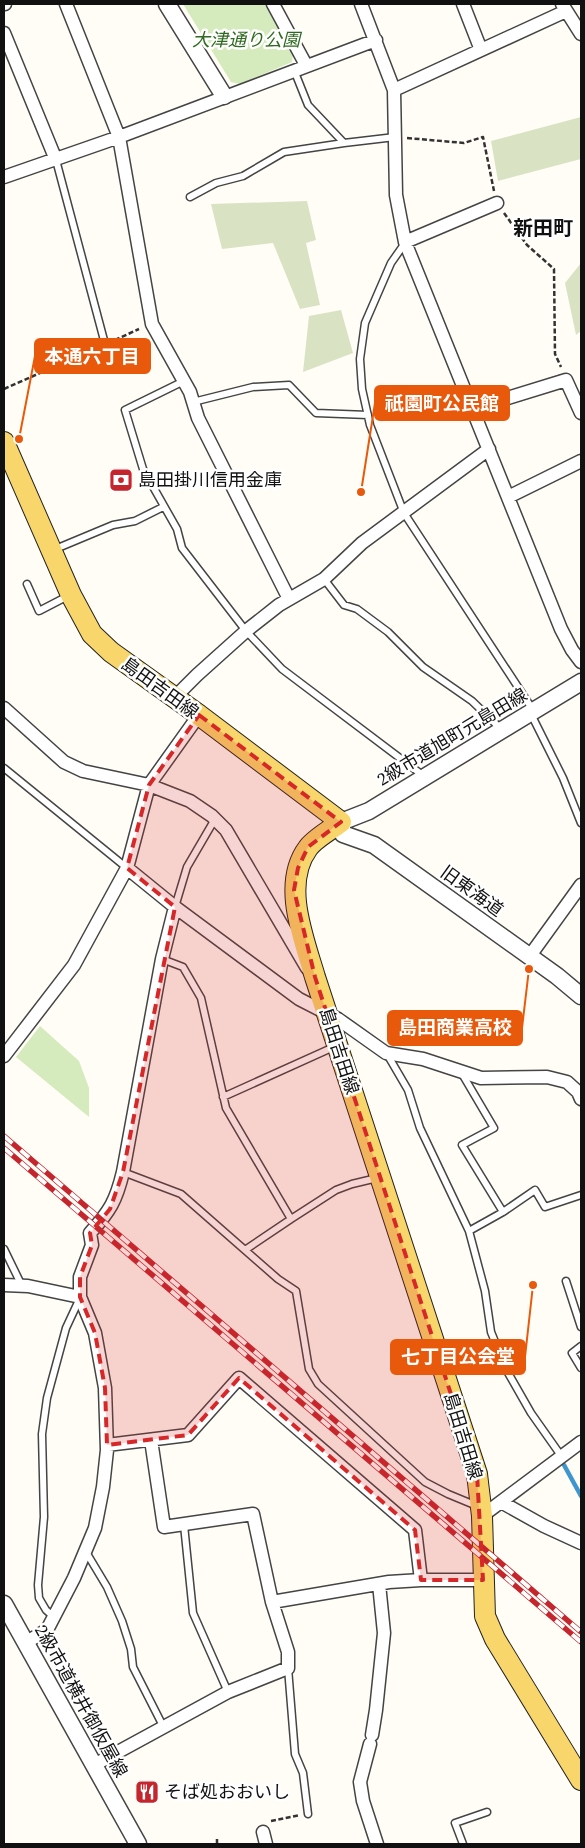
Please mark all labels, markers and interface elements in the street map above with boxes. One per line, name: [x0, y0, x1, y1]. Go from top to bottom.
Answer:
park label: 大津通り公園: [192, 27, 303, 52]
district label: 新田町: [513, 214, 573, 242]
callout: 本通六丁目: [35, 339, 150, 373]
text: 本通六丁目: [44, 343, 140, 369]
callout: 祇園町公民館: [375, 386, 509, 420]
text: 祇園町公民館: [385, 390, 499, 416]
bank icon: 島田掛川信用金庫: [108, 467, 134, 493]
place label: 島田掛川信用金庫: [138, 467, 282, 492]
street label: 島田吉田線: [117, 651, 204, 724]
street label: 2級市道旭町元島田線: [372, 682, 531, 791]
street label: 旧東海道: [436, 859, 509, 922]
street label: 島田吉田線: [314, 1004, 365, 1098]
callout: 島田商業高校: [388, 1011, 522, 1045]
text: 島田商業高校: [398, 1014, 512, 1040]
callout: 七丁目公会堂: [391, 1340, 525, 1374]
text: 七丁目公会堂: [401, 1343, 515, 1369]
street label: 島田吉田線: [438, 1389, 489, 1483]
street label: 2級市道横井御仮屋線: [29, 1620, 134, 1782]
restaurant icon: そば処おおいし: [134, 1779, 160, 1805]
place label: そば処おおいし: [164, 1779, 290, 1804]

